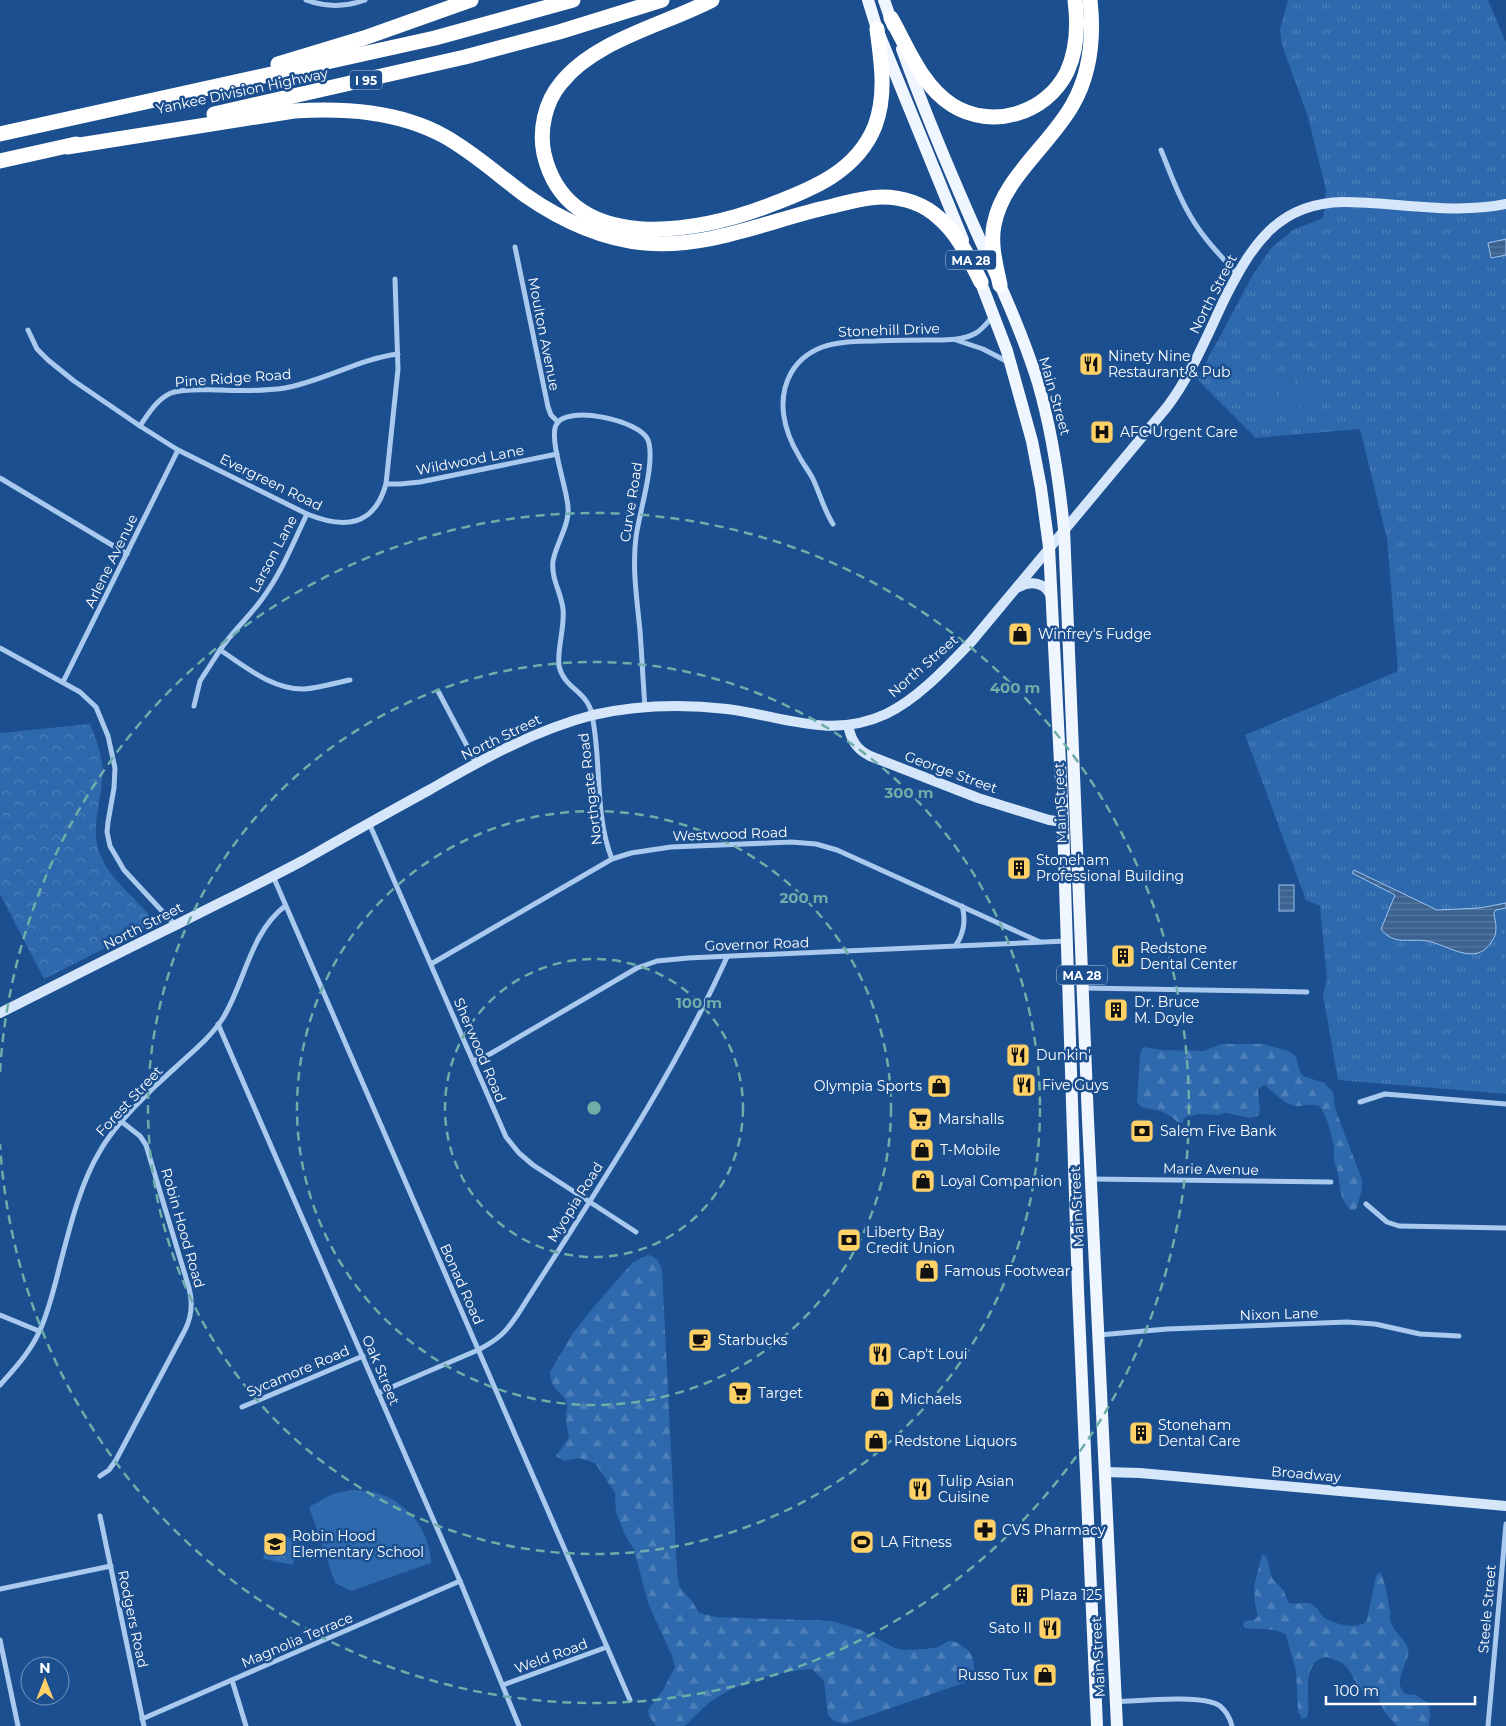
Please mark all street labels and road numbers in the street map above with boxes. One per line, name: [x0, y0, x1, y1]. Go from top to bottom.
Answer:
street label: Yankee Division Highway: [154, 64, 330, 118]
road number: I 95: [350, 70, 382, 90]
road number: MA 28: [946, 250, 996, 270]
street label: North Street: [1185, 251, 1241, 337]
street label: Moulton Avenue: [524, 276, 564, 392]
street label: Stonehill Drive: [838, 319, 940, 341]
street label: Main Street: [1035, 355, 1075, 438]
street label: Pine Ridge Road: [174, 365, 292, 391]
street label: Wildwood Lane: [415, 441, 525, 479]
street label: Evergreen Road: [217, 449, 325, 515]
street label: Curve Road: [616, 461, 646, 543]
street label: Arlene Avenue: [81, 511, 141, 611]
street label: Larson Lane: [245, 512, 301, 596]
street label: North Street: [884, 630, 962, 701]
street label: North Street: [458, 710, 544, 764]
street label: Northgate Road: [574, 732, 606, 846]
street label: George Street: [902, 747, 1000, 797]
street label: Main Street: [1050, 762, 1070, 844]
street label: Westwood Road: [672, 823, 788, 845]
street label: North Street: [100, 898, 186, 954]
street label: Governor Road: [704, 933, 810, 955]
road number: MA 28: [1057, 966, 1107, 984]
street label: Sherwood Road: [450, 995, 510, 1105]
street label: Forest Street: [92, 1062, 166, 1140]
street label: Myopia Road: [543, 1159, 607, 1245]
street label: Marie Avenue: [1163, 1159, 1259, 1179]
street label: Robin Hood Road: [157, 1166, 209, 1290]
street label: Main Street: [1066, 1166, 1088, 1248]
street label: Bonad Road: [436, 1241, 488, 1327]
street label: Nixon Lane: [1239, 1304, 1319, 1324]
street label: Oak Street: [358, 1332, 404, 1408]
street label: Sycamore Road: [244, 1341, 352, 1401]
street label: Broadway: [1270, 1462, 1342, 1486]
street label: Steele Street: [1474, 1563, 1500, 1654]
street label: Rodgers Road: [114, 1569, 152, 1669]
street label: Magnolia Terrace: [238, 1608, 356, 1672]
street label: Main Street: [1087, 1616, 1109, 1698]
street label: Weld Road: [512, 1634, 590, 1678]

